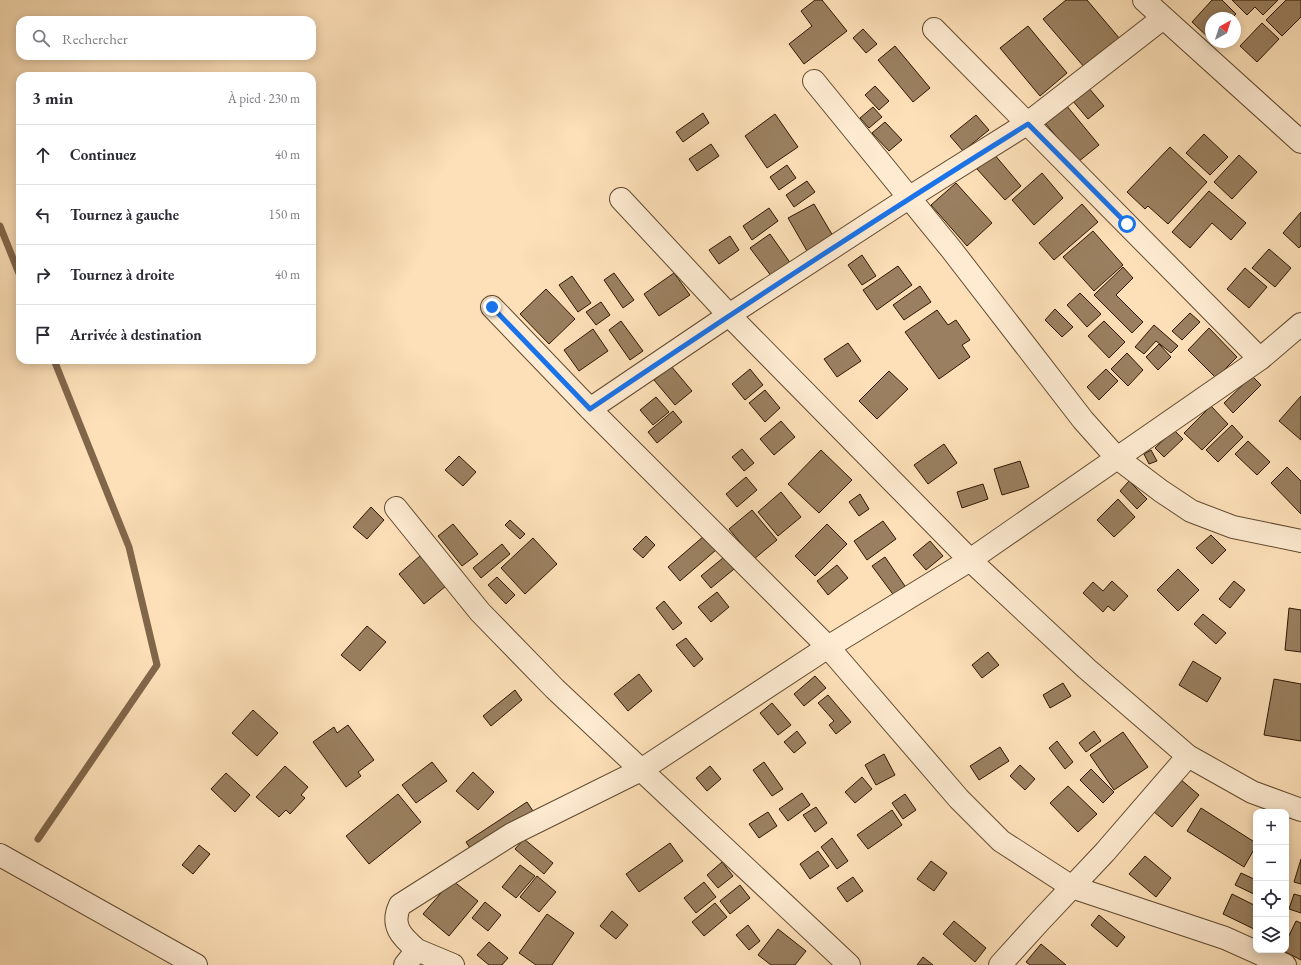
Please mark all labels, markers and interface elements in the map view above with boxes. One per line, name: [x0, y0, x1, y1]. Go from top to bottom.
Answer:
north arrow: [1205, 12, 1241, 48]
search box: [16, 16, 316, 60]
icon: search: [30, 27, 52, 49]
text: Rechercher: [62, 29, 128, 48]
text: 3 min: [32, 87, 73, 109]
text: À pied · 230 m: [228, 90, 300, 107]
icon: ahead: [32, 144, 54, 166]
text: Continuez: [70, 145, 136, 164]
text: 40 m: [275, 146, 300, 163]
icon: left: [32, 204, 54, 226]
text: Tournez à gauche: [70, 205, 179, 224]
text: 150 m: [269, 206, 300, 223]
route start: [1118, 215, 1136, 233]
icon: right: [32, 264, 54, 286]
text: Tournez à droite: [70, 265, 174, 284]
text: 40 m: [275, 266, 300, 283]
route end: [483, 298, 501, 316]
icon: arrive: [32, 324, 54, 346]
text: Arrivée à destination: [70, 325, 202, 344]
map controls: [1253, 809, 1289, 953]
button: +: [1253, 809, 1289, 845]
button: −: [1253, 845, 1289, 881]
button: locate: [1253, 881, 1289, 917]
button: layers: [1253, 917, 1289, 953]

